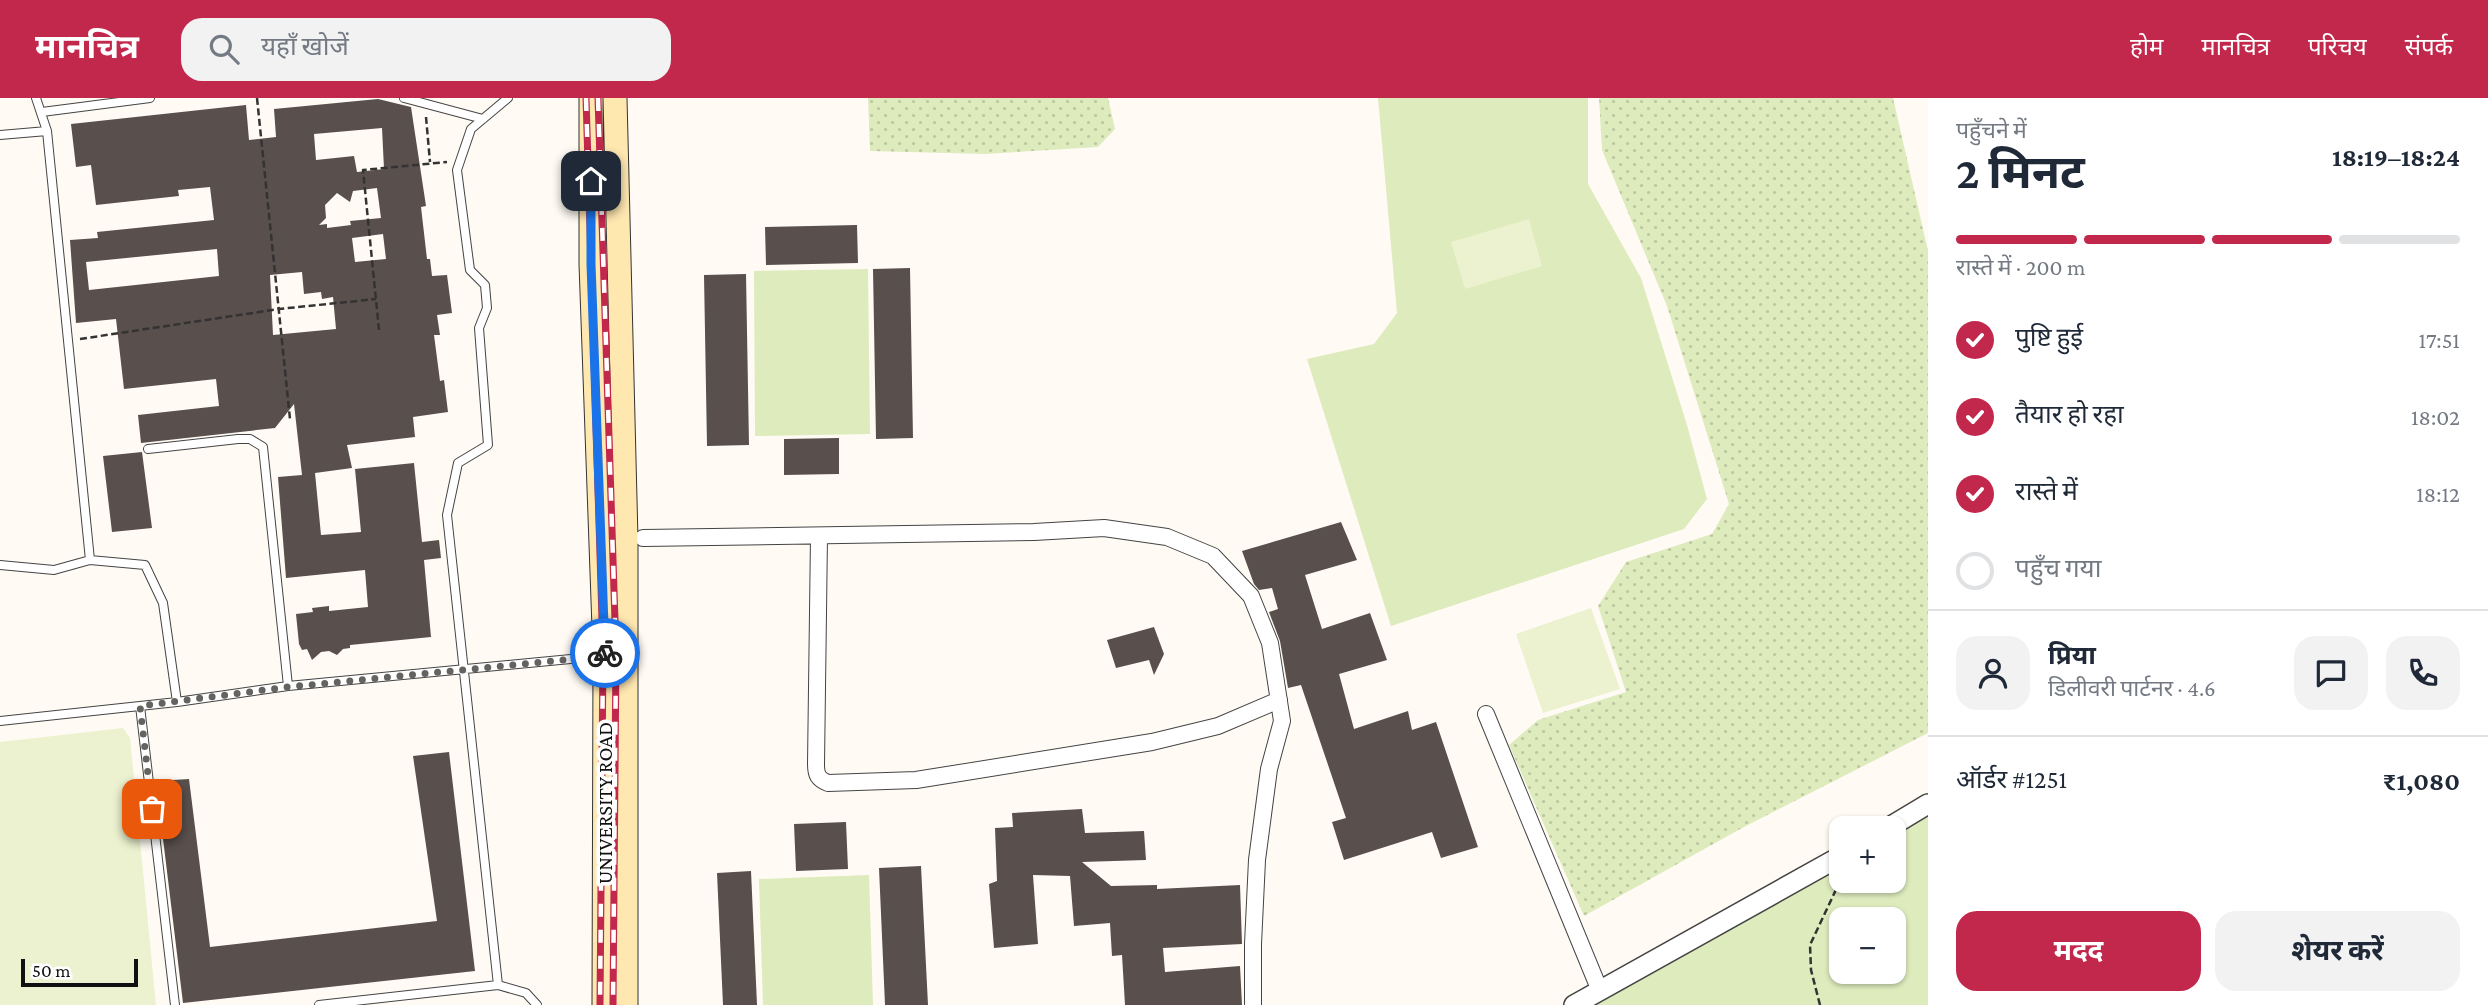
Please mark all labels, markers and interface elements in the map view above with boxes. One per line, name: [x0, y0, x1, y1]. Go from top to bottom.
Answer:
search box: [181, 18, 671, 81]
text: मानचित्र: [35, 28, 139, 65]
icon: search: [205, 30, 243, 68]
text: यहाँ खोजें: [261, 32, 349, 61]
text: होम: [2130, 33, 2163, 60]
text: मानचित्र: [2201, 33, 2270, 60]
text: परिचय: [2308, 33, 2367, 60]
text: संपर्क: [2405, 33, 2453, 60]
text: पहुँचने में: [1956, 117, 2027, 143]
text: 18:19–18:24: [2332, 143, 2460, 172]
text: 2 मिनट: [1956, 147, 2085, 198]
pin: [561, 151, 621, 211]
icon: home: [572, 162, 610, 200]
text: रास्ते में · 200 m: [1956, 254, 2085, 280]
icon: check: [1956, 321, 1994, 359]
text: पुष्टि हुई: [2015, 323, 2083, 352]
text: 17:51: [2418, 327, 2460, 353]
icon: check: [1956, 398, 1994, 436]
text: तैयार हो रहा: [2015, 400, 2124, 429]
text: 18:02: [2411, 404, 2460, 430]
icon: check: [1956, 475, 1994, 513]
text: रास्ते में: [2015, 477, 2078, 506]
text: 18:12: [2416, 481, 2460, 507]
text: पहुँच गया: [2015, 554, 2101, 583]
courier: [570, 618, 640, 688]
icon: bike: [586, 634, 624, 672]
button: person: [1956, 636, 2030, 710]
button: chat: [2294, 636, 2368, 710]
button: phone: [2386, 636, 2460, 710]
text: प्रिया: [2048, 641, 2096, 670]
text: डिलीवरी पार्टनर · 4.6: [2048, 675, 2216, 701]
street label: UNIVERSITY ROAD: [593, 722, 617, 884]
text: ऑर्डर #1251: [1956, 765, 2067, 794]
text: ₹1,080: [2383, 767, 2460, 796]
pin: [122, 779, 182, 839]
icon: bag: [133, 790, 171, 828]
map controls: [1829, 816, 1906, 984]
button: +: [1829, 816, 1906, 893]
button: −: [1829, 907, 1906, 984]
button: मदद: [1956, 911, 2201, 991]
button: शेयर करें: [2215, 911, 2460, 991]
scale bar: [21, 956, 138, 988]
text: 50 m: [32, 960, 71, 981]

